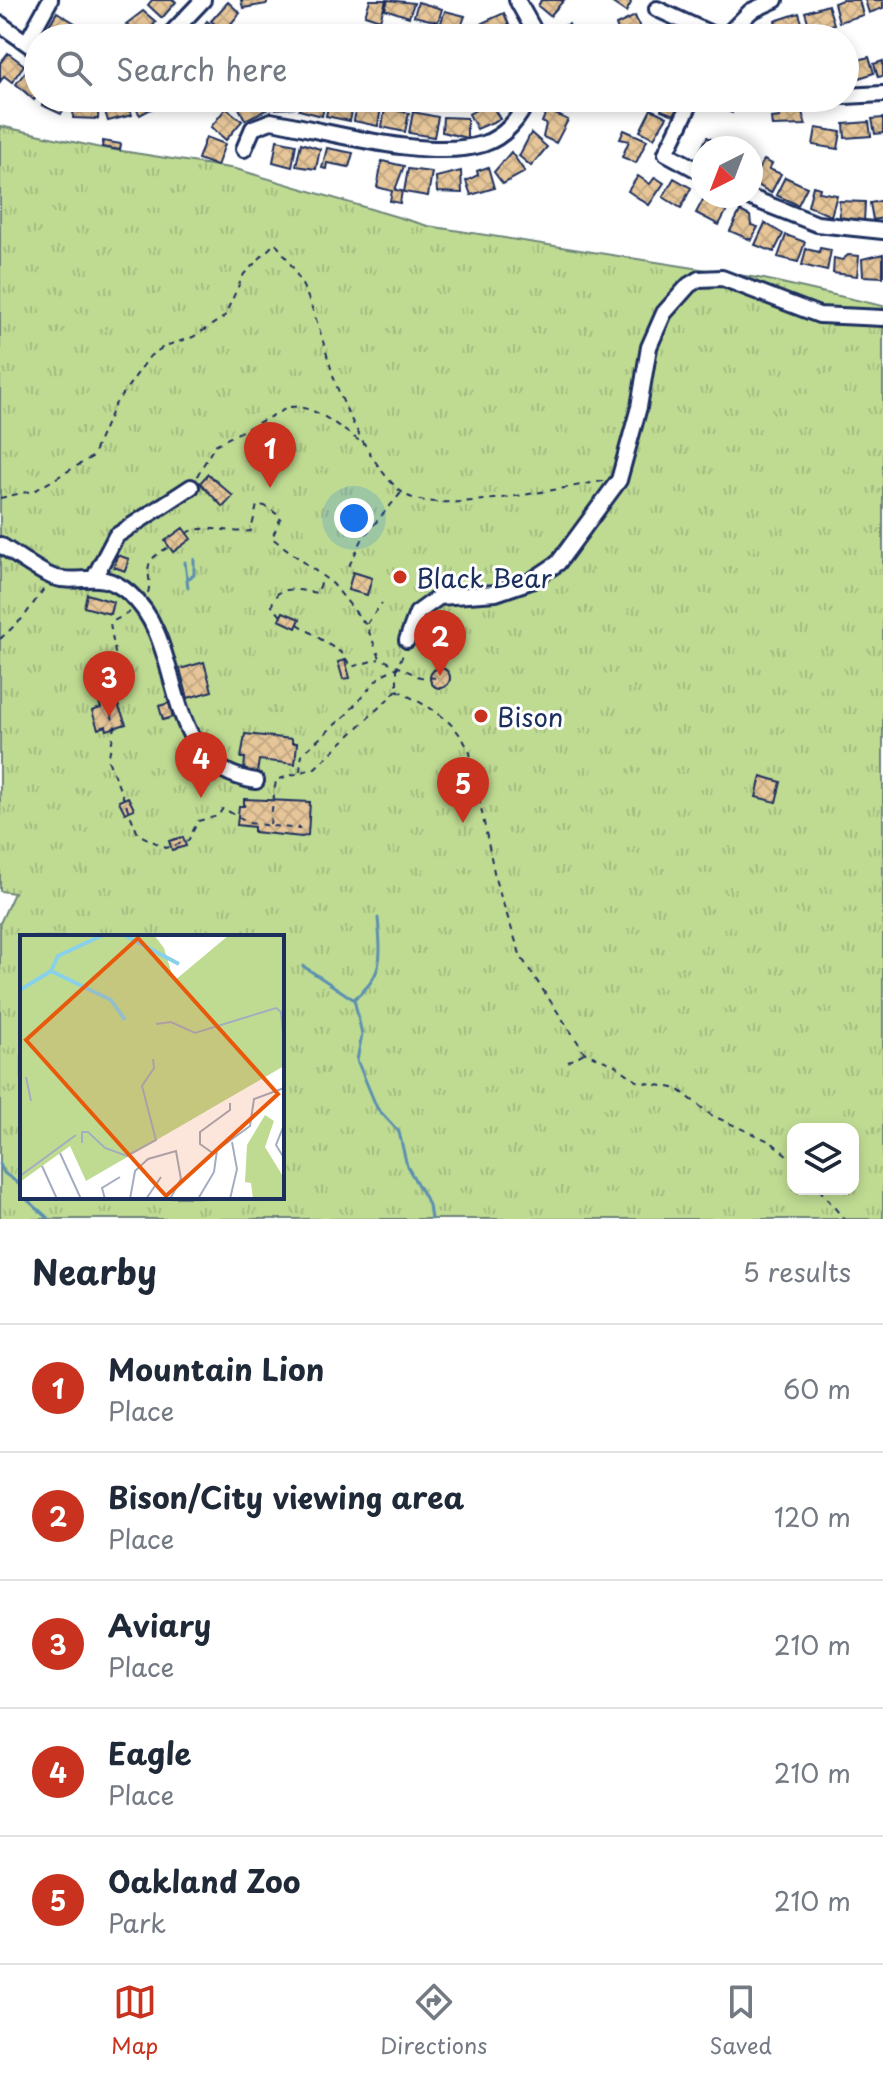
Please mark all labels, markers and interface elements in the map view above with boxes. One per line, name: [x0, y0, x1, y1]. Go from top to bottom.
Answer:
search box: [24, 24, 859, 112]
icon: search: [52, 46, 96, 90]
text: Search here: [116, 46, 288, 91]
north arrow: [691, 136, 763, 208]
pin: 1: [244, 422, 296, 488]
your location: [334, 498, 374, 538]
place label: Black Bear: [416, 558, 552, 597]
marker: Black Bear: [391, 568, 409, 586]
pin: 2: [414, 610, 466, 676]
pin: 3: [83, 651, 135, 717]
place label: Bison: [497, 697, 563, 736]
marker: Bison: [472, 707, 490, 725]
pin: 4: [175, 732, 227, 798]
pin: 5: [437, 757, 489, 823]
inset map: [20, 935, 284, 1199]
map controls: [787, 1123, 859, 1195]
button: layers: [787, 1123, 859, 1195]
text: Nearby: [32, 1245, 157, 1297]
text: 5 results: [743, 1252, 851, 1291]
text: Mountain Lion: [108, 1346, 324, 1391]
text: 1: [52, 1369, 64, 1408]
text: 60 m: [783, 1369, 851, 1408]
text: Place: [108, 1391, 174, 1430]
text: Bison/City viewing area: [108, 1474, 464, 1519]
text: 2: [49, 1497, 67, 1536]
text: 120 m: [774, 1497, 851, 1536]
text: Place: [108, 1519, 174, 1558]
text: Aviary: [108, 1602, 211, 1647]
text: 3: [49, 1625, 67, 1664]
text: 210 m: [774, 1625, 851, 1664]
text: Place: [108, 1647, 174, 1686]
text: Eagle: [108, 1730, 192, 1775]
text: 4: [49, 1753, 67, 1792]
text: 210 m: [774, 1753, 851, 1792]
text: Place: [108, 1775, 174, 1814]
text: Oakland Zoo: [108, 1858, 301, 1903]
text: 5: [50, 1881, 66, 1920]
text: 210 m: [774, 1881, 851, 1920]
text: Park: [108, 1903, 166, 1942]
tab: Map: [111, 1980, 158, 2061]
tab: Directions: [380, 1980, 487, 2061]
tab: Saved: [709, 1980, 772, 2061]

